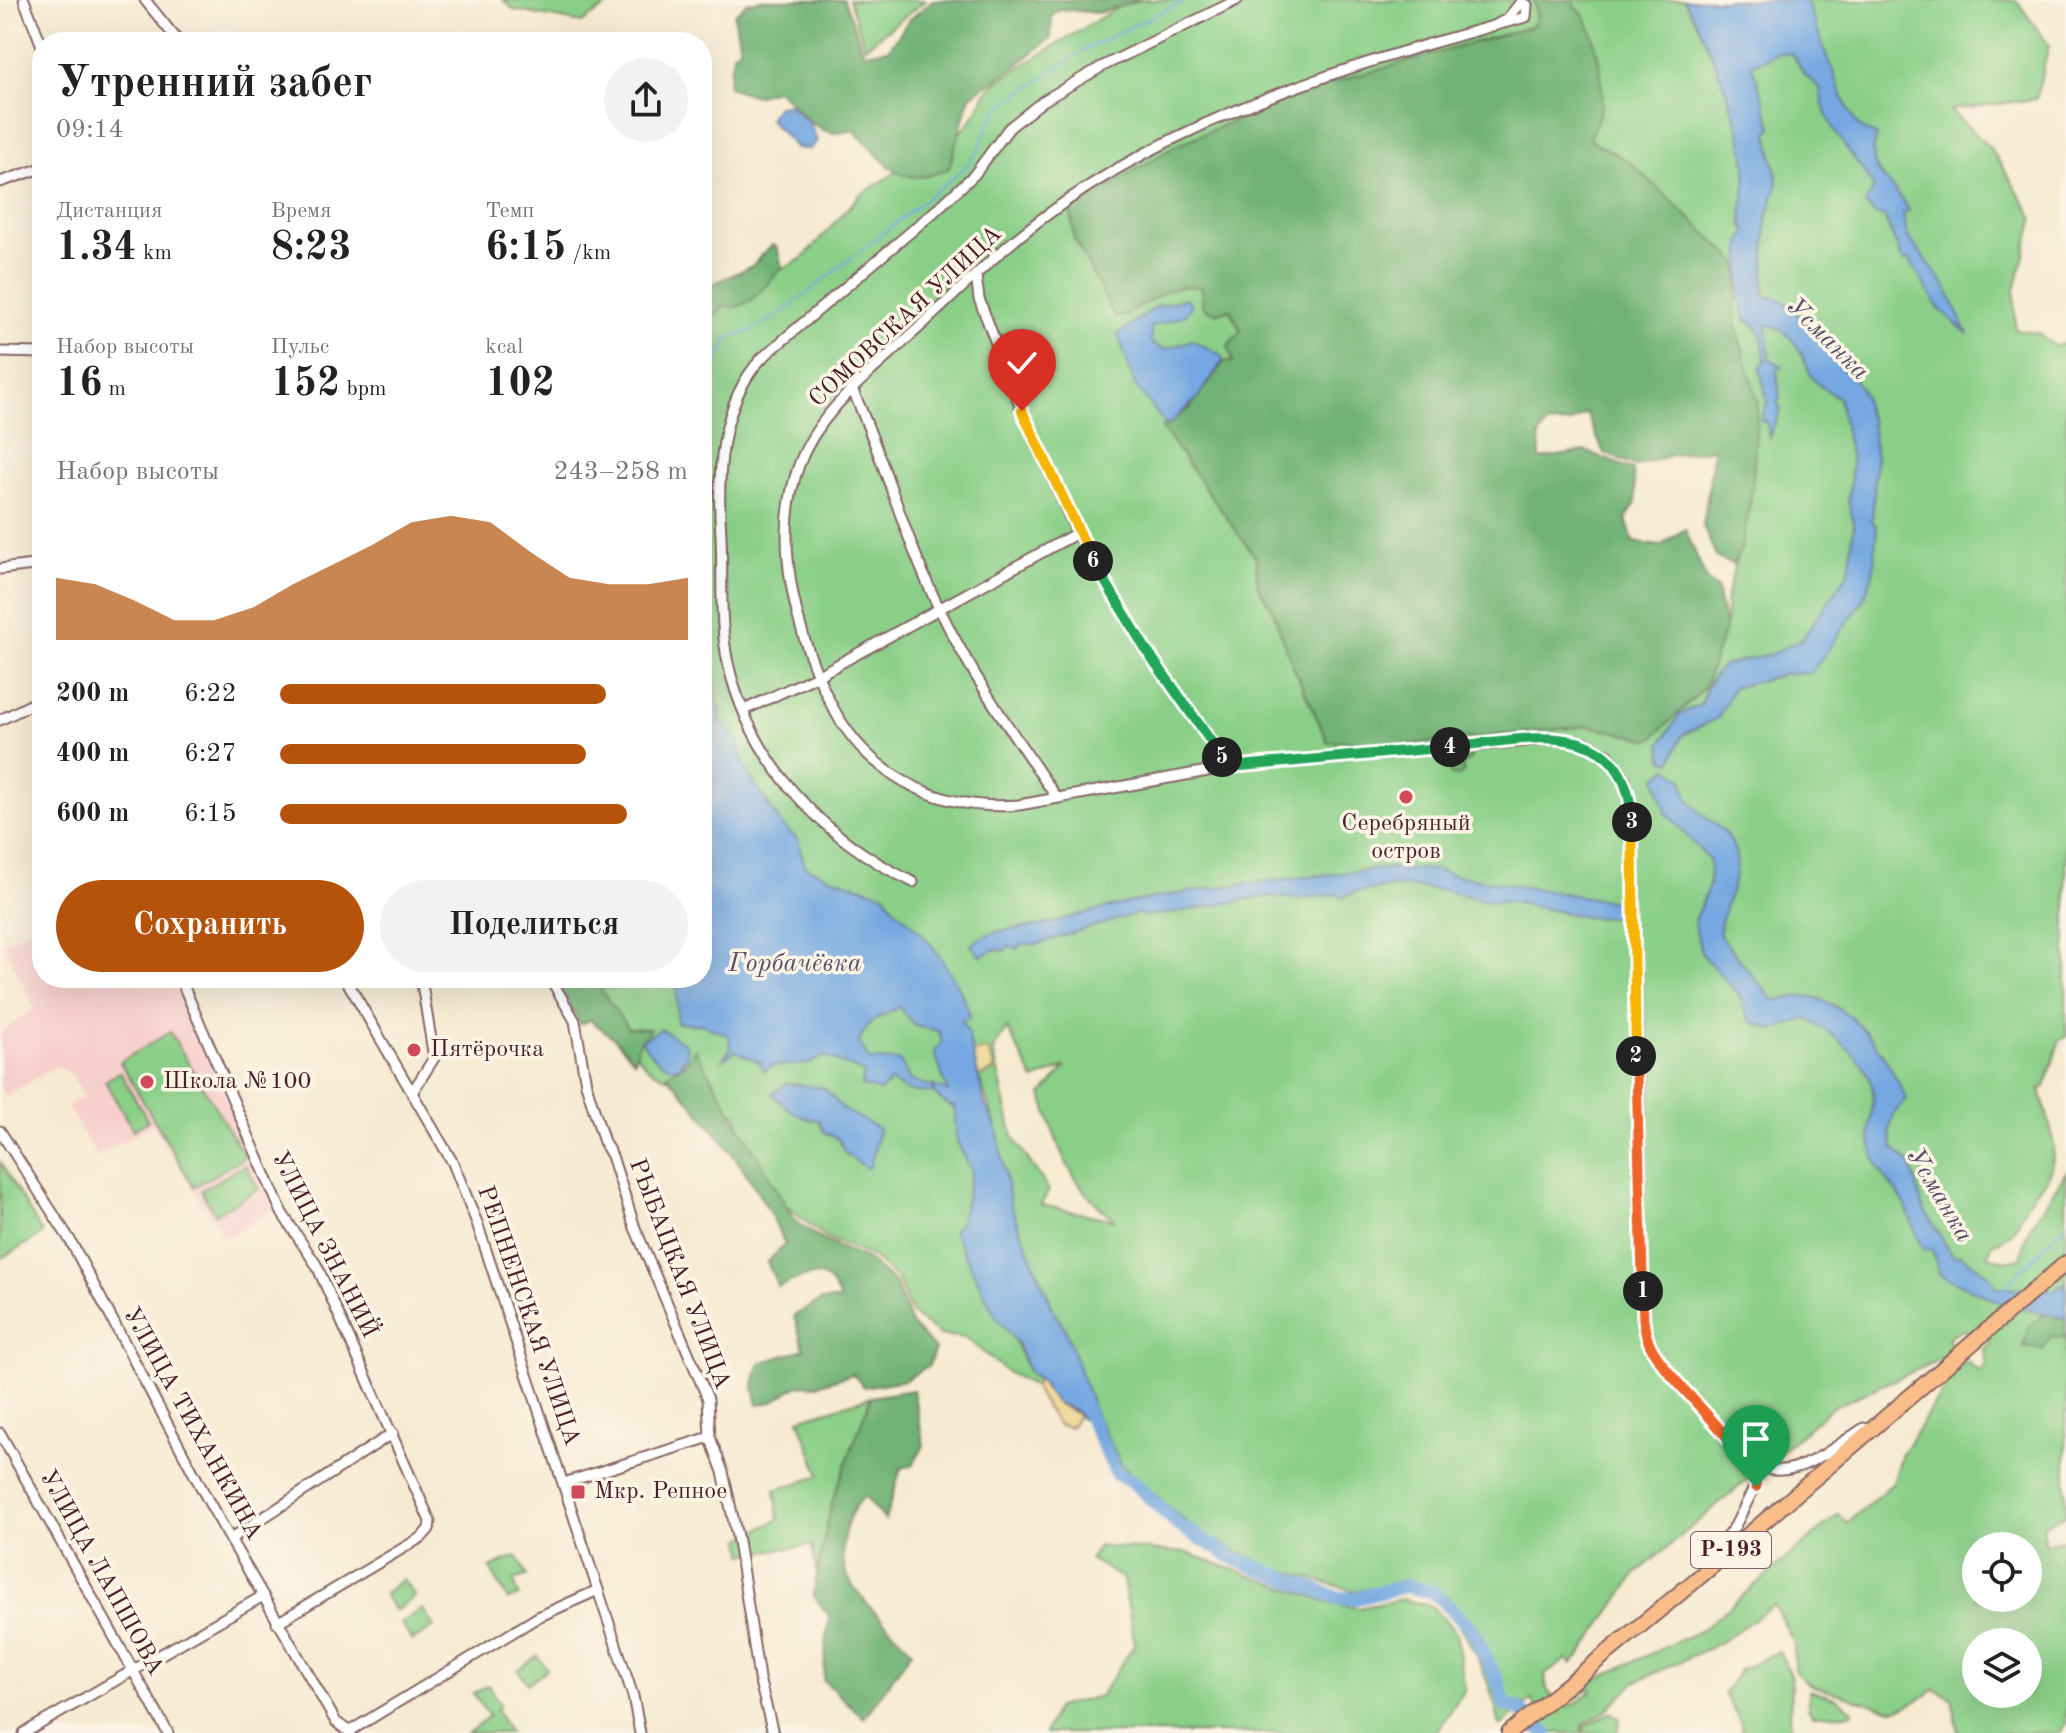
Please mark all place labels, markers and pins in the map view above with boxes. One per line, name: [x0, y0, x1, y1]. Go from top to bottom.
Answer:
pin: [988, 329, 1056, 411]
pin: 6: [1073, 541, 1113, 581]
pin: 4: [1430, 727, 1470, 767]
pin: 5: [1202, 737, 1242, 777]
marker: Серебряный остров: [1397, 788, 1415, 806]
pin: 3: [1612, 802, 1652, 842]
place label: Серебряный остров: [1341, 812, 1471, 864]
pin: 2: [1616, 1036, 1656, 1076]
place label: Пятёрочка: [430, 1038, 544, 1062]
marker: Пятёрочка: [405, 1041, 423, 1059]
place label: Школа №100: [163, 1070, 311, 1094]
marker: Школа №100: [138, 1073, 156, 1091]
pin: 1: [1623, 1271, 1663, 1311]
pin: [1722, 1405, 1790, 1487]
place label: Мкр. Репное: [594, 1480, 727, 1504]
marker: Мкр. Репное: [569, 1483, 587, 1501]

